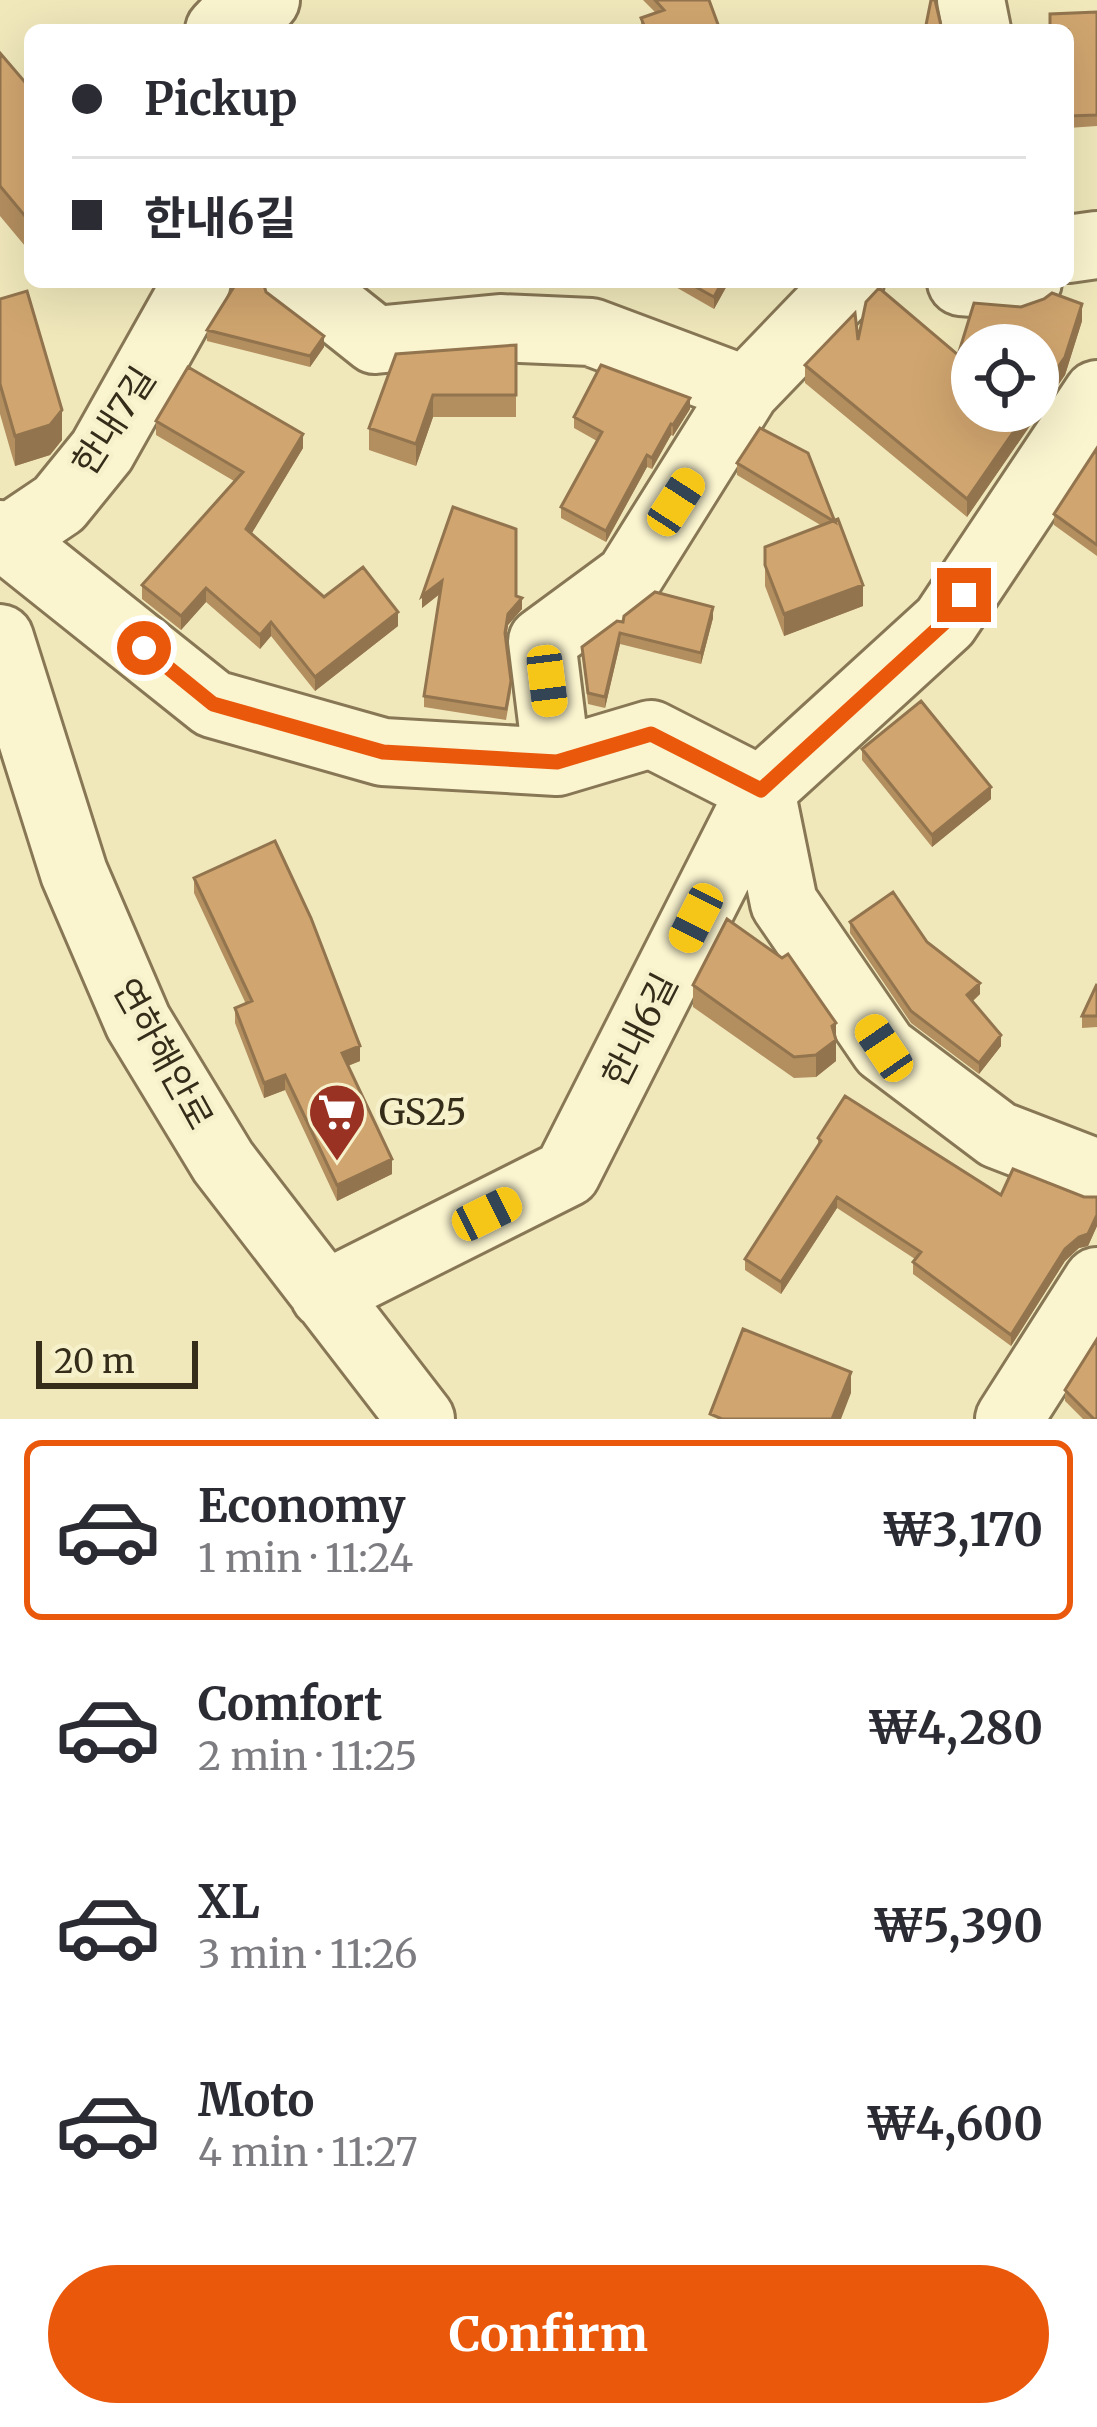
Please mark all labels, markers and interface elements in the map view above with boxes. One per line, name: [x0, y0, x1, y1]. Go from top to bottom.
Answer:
text: Pickup: [144, 71, 298, 127]
text: 한내6길: [144, 190, 296, 246]
map controls: [951, 324, 1059, 432]
button: locate: [951, 324, 1059, 432]
street label: 한내7길: [62, 358, 166, 484]
car: [641, 462, 711, 542]
route end: [937, 568, 991, 622]
route start: [117, 621, 171, 675]
car: [525, 643, 569, 719]
car: [664, 878, 728, 958]
street label: 한내6길: [592, 966, 688, 1094]
street label: 연하해안로: [103, 971, 223, 1137]
car: [849, 1008, 919, 1088]
supermarket icon: GS25: [306, 1081, 368, 1163]
place label: GS25: [379, 1090, 467, 1135]
car: [447, 1182, 527, 1246]
scale bar: [36, 1335, 198, 1388]
text: 20 m: [54, 1341, 135, 1382]
icon: car: [54, 1476, 162, 1584]
text: Economy: [198, 1478, 406, 1534]
text: ₩3,170: [882, 1502, 1043, 1558]
text: 1 min · 11:24: [198, 1534, 413, 1583]
icon: car: [54, 1674, 162, 1782]
text: Comfort: [198, 1676, 382, 1732]
text: ₩4,280: [868, 1700, 1043, 1756]
text: 2 min · 11:25: [198, 1732, 417, 1781]
icon: car: [54, 1872, 162, 1980]
text: XL: [198, 1874, 260, 1930]
text: ₩5,390: [873, 1898, 1043, 1954]
text: 3 min · 11:26: [198, 1930, 418, 1979]
icon: car: [54, 2070, 162, 2178]
text: Moto: [198, 2072, 314, 2128]
text: ₩4,600: [866, 2096, 1043, 2152]
text: 4 min · 11:27: [198, 2128, 418, 2177]
button: Confirm: [48, 2265, 1049, 2403]

